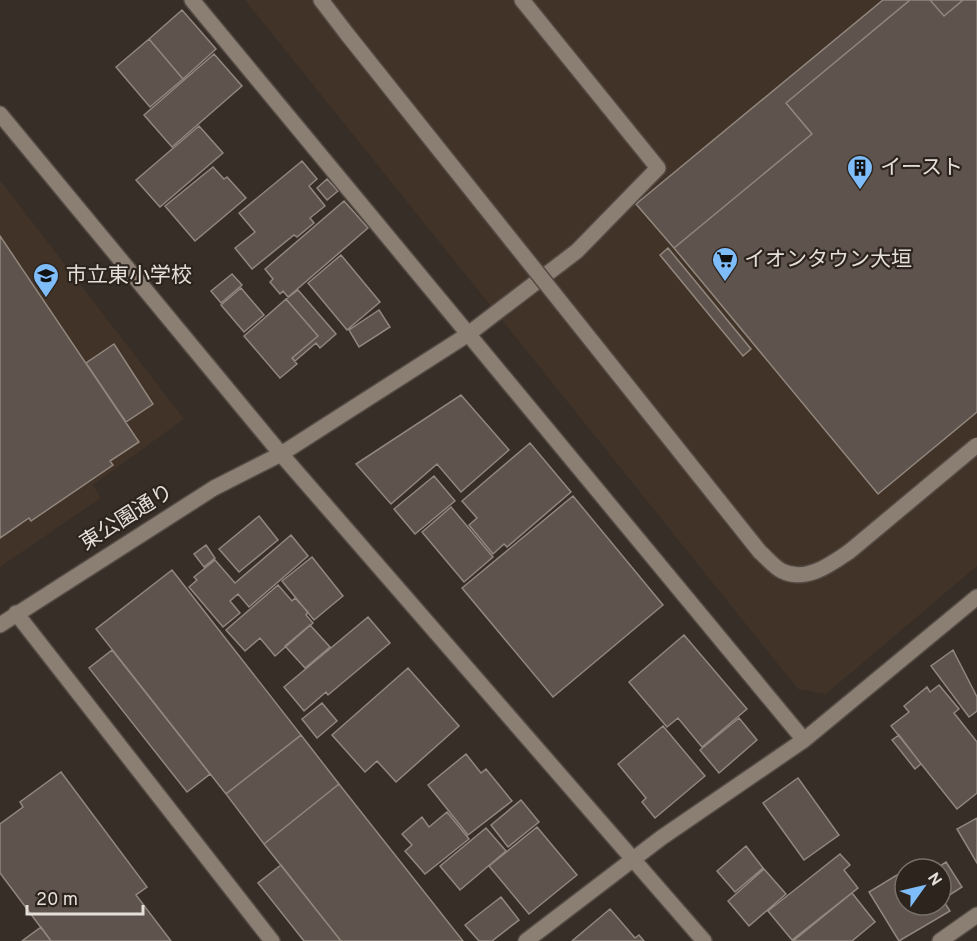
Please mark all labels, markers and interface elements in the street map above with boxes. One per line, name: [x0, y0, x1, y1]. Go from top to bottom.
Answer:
building icon: イースト: [845, 153, 875, 191]
place label: イースト: [880, 155, 963, 182]
supermarket icon: イオンタウン大垣: [710, 245, 740, 283]
place label: イオンタウン大垣: [744, 247, 912, 274]
school or university icon: 市立東小学校: [31, 261, 61, 299]
place label: 市立東小学校: [66, 263, 192, 290]
street label: 東公園通り: [75, 479, 179, 557]
north arrow: [893, 857, 953, 917]
text: N: [922, 869, 945, 890]
scale bar: [27, 878, 142, 916]
text: 20 m: [36, 889, 78, 912]

